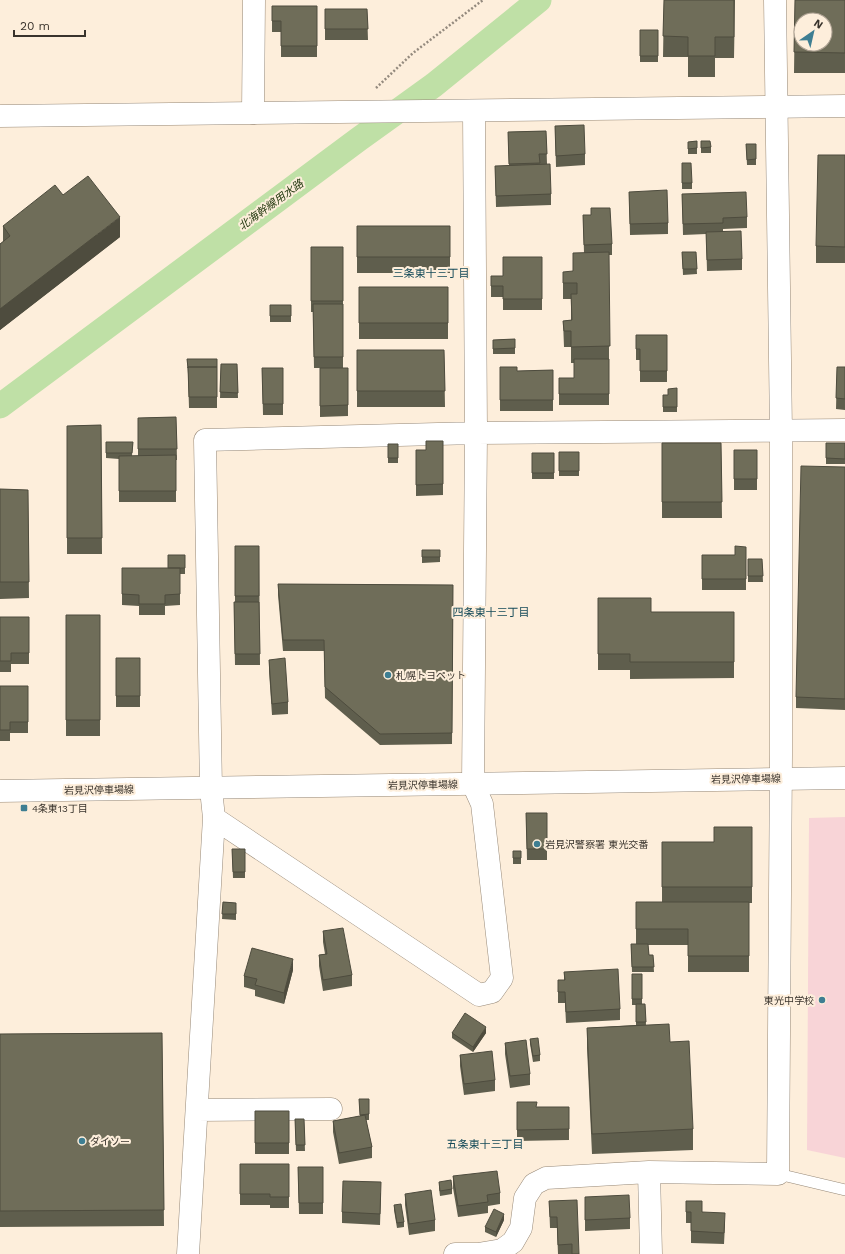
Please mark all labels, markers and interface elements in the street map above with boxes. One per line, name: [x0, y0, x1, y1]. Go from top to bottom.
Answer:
scale bar: [14, 12, 85, 38]
north arrow: [793, 12, 833, 52]
text: N: [811, 16, 825, 32]
text: 20 m: [20, 19, 50, 33]
water label: 北海幹線用水路: [236, 177, 307, 233]
district label: 三条東十三丁目: [393, 267, 470, 280]
district label: 四条東十三丁目: [453, 606, 530, 619]
marker: 札幌トヨペット: [383, 670, 393, 680]
place label: 札幌トヨペット: [396, 670, 466, 681]
street label: 岩見沢停車場線: [711, 773, 781, 785]
street label: 岩見沢停車場線: [388, 779, 458, 791]
street label: 岩見沢停車場線: [64, 784, 134, 796]
marker: 4条東13丁目: [19, 803, 29, 813]
place label: 4条東13丁目: [32, 803, 88, 814]
marker: 岩見沢警察署 東光交番: [532, 839, 542, 849]
place label: 岩見沢警察署 東光交番: [545, 839, 648, 850]
place label: 東光中学校: [764, 995, 814, 1006]
marker: 東光中学校: [817, 995, 827, 1005]
marker: ダイソー: [77, 1136, 87, 1146]
place label: ダイソー: [90, 1136, 130, 1147]
district label: 五条東十三丁目: [447, 1138, 524, 1151]

